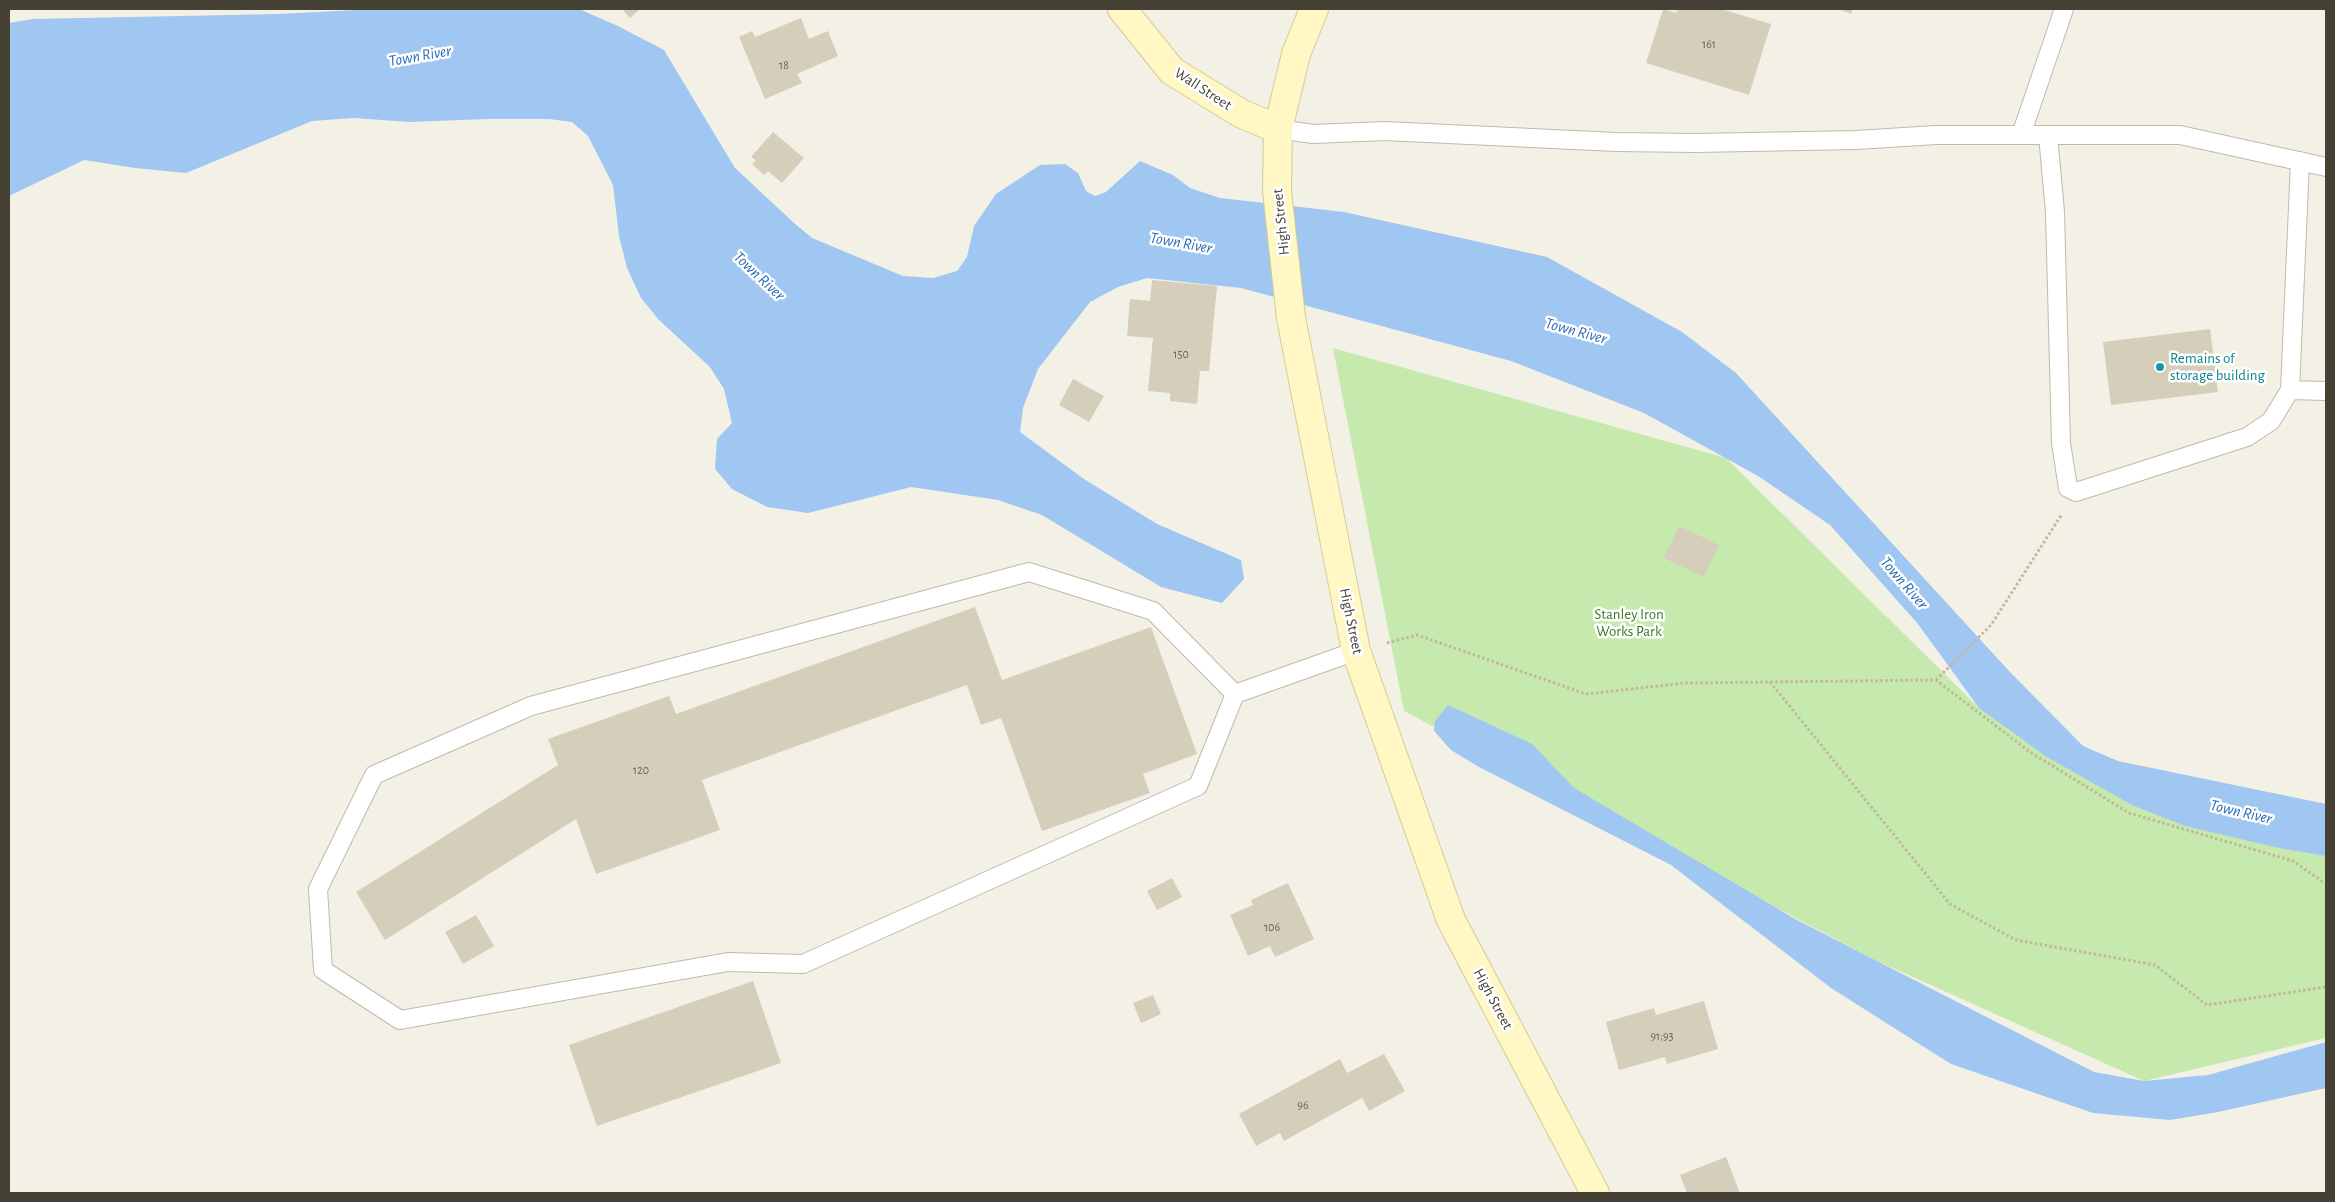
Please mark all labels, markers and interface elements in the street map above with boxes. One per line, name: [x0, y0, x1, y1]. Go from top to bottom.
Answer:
house number: 161: [1702, 37, 1716, 51]
water label: Town River: [387, 41, 453, 71]
house number: 18: [779, 58, 789, 72]
street label: Wall Street: [1171, 64, 1235, 114]
street label: High Street: [1269, 188, 1293, 256]
water label: Town River: [1148, 228, 1214, 258]
water label: Town River: [729, 247, 789, 305]
water label: Town River: [1543, 314, 1609, 348]
house number: 150: [1173, 347, 1189, 361]
place label: Remains of storage building: [2170, 349, 2265, 384]
marker: Remains of storage building: [2154, 361, 2166, 373]
water label: Town River: [1876, 553, 1932, 613]
street label: High Street: [1335, 586, 1367, 656]
park label: Stanley Iron Works Park: [1594, 605, 1664, 640]
house number: 120: [633, 763, 649, 777]
water label: Town River: [2208, 796, 2274, 828]
house number: 106: [1264, 920, 1280, 934]
street label: High Street: [1469, 965, 1517, 1033]
house number: 91;93: [1650, 1029, 1674, 1043]
house number: 96: [1297, 1098, 1309, 1112]

